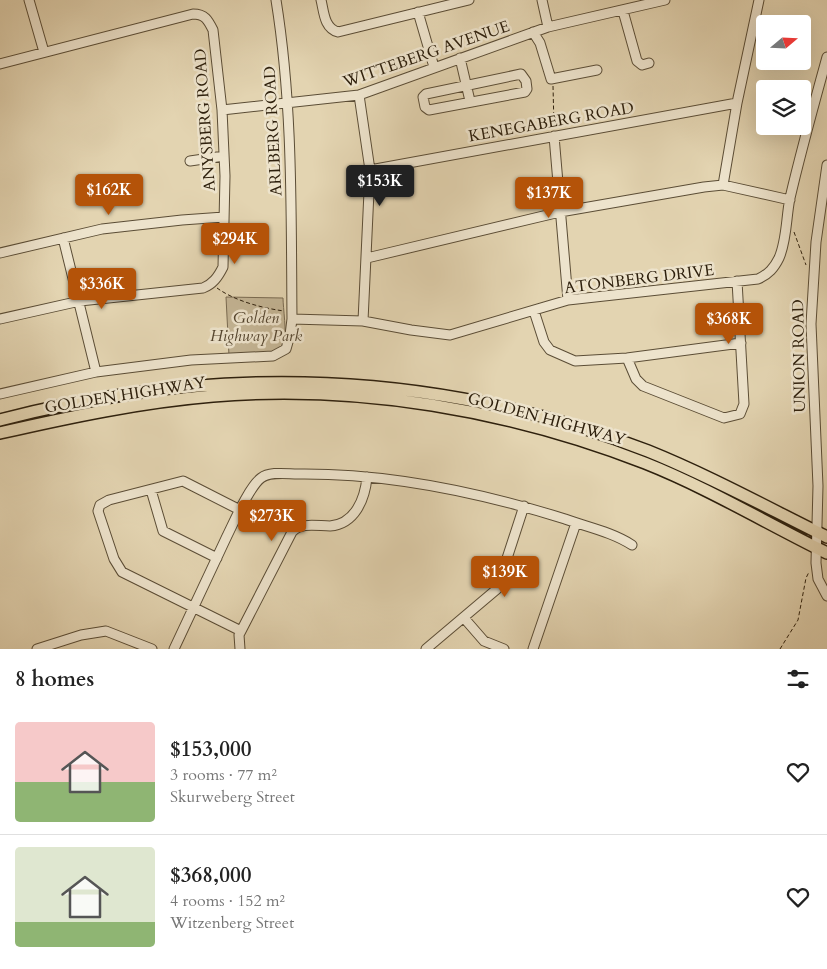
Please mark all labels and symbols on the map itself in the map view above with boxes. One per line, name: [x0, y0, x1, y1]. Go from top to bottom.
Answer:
street label: WITTEBERG AVENUE: [339, 15, 513, 93]
north arrow: [756, 15, 811, 70]
street label: ANYSBERG ROAD: [189, 48, 221, 192]
street label: ARLBERG ROAD: [259, 65, 287, 197]
street label: KENEGABERG ROAD: [467, 97, 636, 147]
pin: $153K: [345, 164, 415, 207]
pin: $162K: [74, 174, 144, 216]
pin: $137K: [514, 176, 584, 219]
pin: $294K: [200, 222, 270, 265]
street label: ATONBERG DRIVE: [563, 259, 715, 299]
pin: $336K: [67, 268, 137, 310]
street label: UNION ROAD: [787, 299, 811, 413]
pin: $368K: [694, 302, 764, 345]
park label: Golden Highway Park: [210, 307, 302, 347]
street label: GOLDEN HIGHWAY: [43, 371, 207, 419]
street label: GOLDEN HIGHWAY: [465, 387, 628, 451]
pin: $273K: [237, 500, 307, 542]
pin: $139K: [470, 556, 540, 598]

